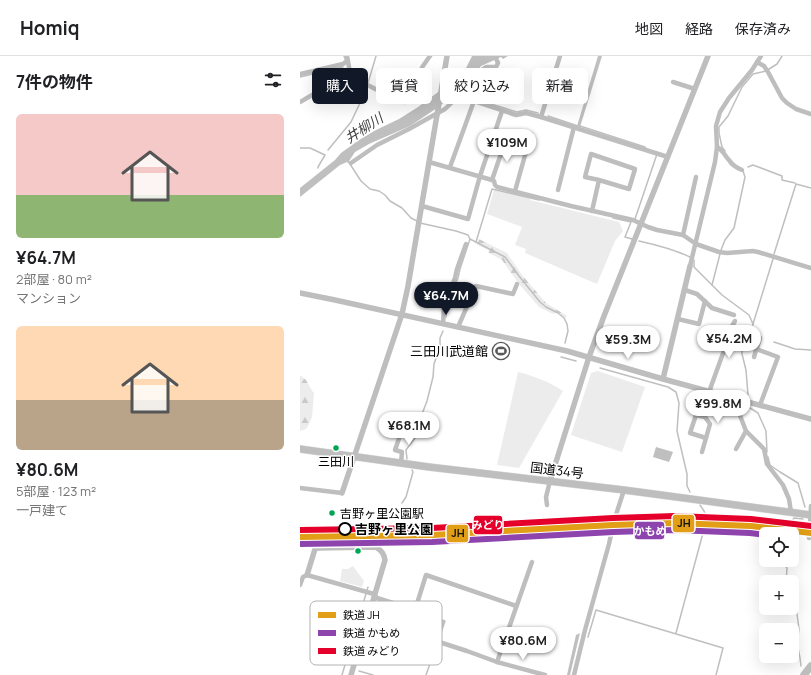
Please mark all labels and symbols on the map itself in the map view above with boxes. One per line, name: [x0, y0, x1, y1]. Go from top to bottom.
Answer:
water label: 井柳川: [341, 107, 388, 147]
pin: ¥109M: [479, 129, 535, 163]
pin: ¥64.7M: [413, 282, 479, 316]
pin: ¥54.2M: [696, 325, 762, 359]
pin: ¥59.3M: [595, 326, 661, 360]
sports icon: 三田川武道館: [491, 341, 511, 361]
place label: 三田川武道館: [410, 342, 488, 360]
pin: ¥99.8M: [685, 390, 751, 424]
pin: ¥68.1M: [376, 412, 442, 446]
marker: 三田川: [331, 443, 341, 453]
place label: 三田川: [318, 453, 354, 470]
street label: 国道34号: [529, 458, 585, 482]
place label: 吉野ヶ里公園駅: [340, 505, 424, 522]
marker: 吉野ヶ里公園駅: [327, 508, 337, 518]
line badge: JH: [672, 514, 695, 533]
line badge: みどり: [473, 515, 503, 535]
text: JH: [677, 515, 691, 530]
text: みどり: [472, 517, 505, 532]
place label: 吉野ヶ里公園: [355, 520, 433, 538]
line badge: かもめ: [634, 521, 665, 540]
marker: 吉野ヶ里公園: [338, 522, 352, 536]
text: かもめ: [634, 523, 667, 538]
line badge: JH: [446, 524, 469, 543]
text: JH: [451, 525, 465, 540]
unlabelled marker: [353, 546, 363, 556]
legend: [310, 601, 442, 665]
text: 鉄道 JH: [343, 607, 380, 622]
text: 鉄道 かもめ: [343, 625, 400, 640]
pin: ¥80.6M: [490, 627, 556, 661]
text: 鉄道 みどり: [343, 643, 400, 658]

